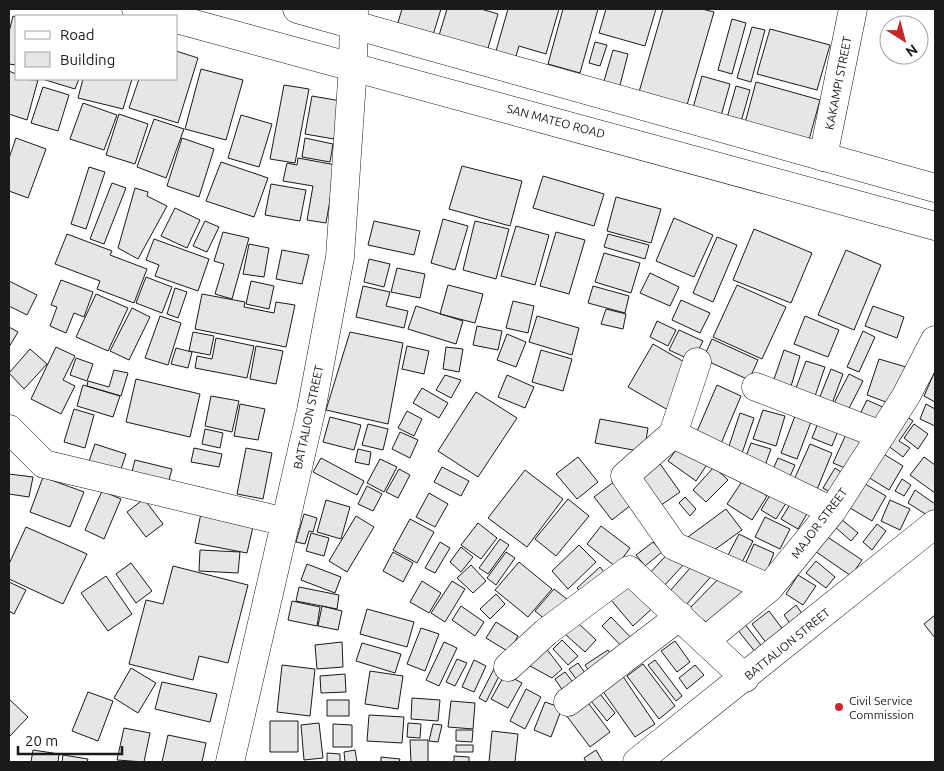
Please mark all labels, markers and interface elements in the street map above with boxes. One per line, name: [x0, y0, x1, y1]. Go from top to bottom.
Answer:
legend: [15, 15, 178, 80]
north arrow: [879, 15, 929, 65]
text: Road: [60, 26, 95, 43]
street label: KAKAMPI STREET: [823, 35, 854, 131]
text: N: [903, 41, 921, 60]
text: Building: [60, 51, 115, 68]
street label: SAN MATEO ROAD: [505, 102, 607, 140]
street label: BATTALION STREET: [291, 364, 325, 470]
street label: MAJOR STREET: [788, 485, 850, 561]
street label: BATTALION STREET: [742, 605, 832, 682]
place label: Civil Service Commission: [849, 694, 914, 721]
marker: Civil Service Commission: [833, 701, 845, 713]
scale bar: [18, 724, 121, 756]
text: 20 m: [25, 732, 58, 749]

